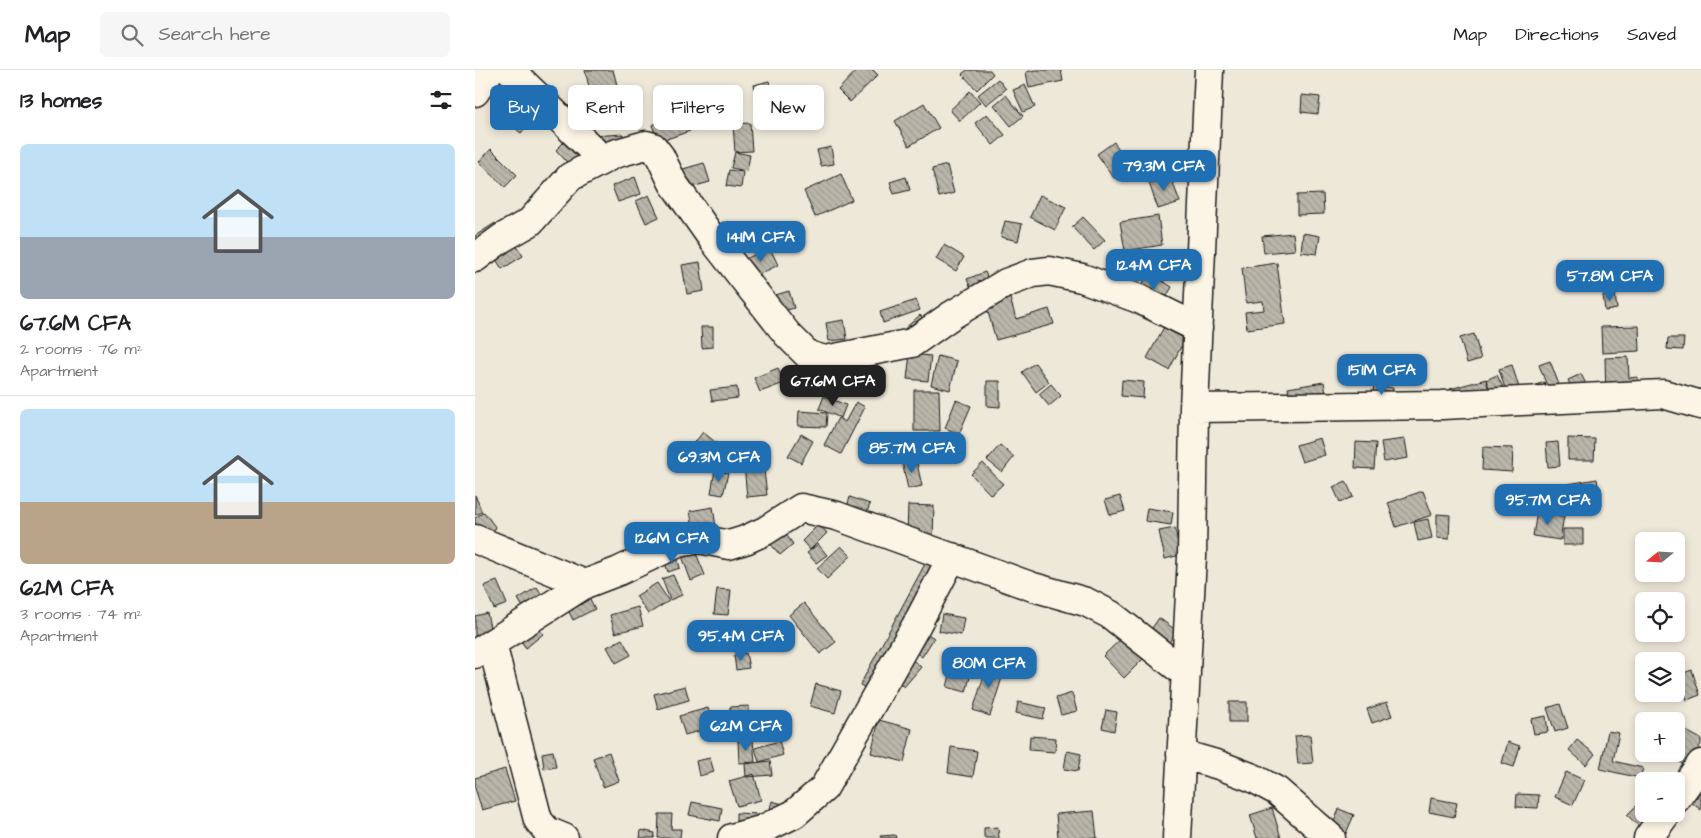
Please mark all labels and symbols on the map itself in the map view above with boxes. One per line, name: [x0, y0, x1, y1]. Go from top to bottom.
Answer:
pin: 79.3M CFA: [1107, 150, 1221, 192]
pin: 141M CFA: [709, 220, 813, 263]
pin: 124M CFA: [1102, 248, 1206, 291]
pin: 57.8M CFA: [1553, 260, 1667, 302]
pin: 151M CFA: [1330, 354, 1434, 396]
pin: 67.6M CFA: [776, 364, 890, 407]
pin: 85.7M CFA: [855, 432, 969, 474]
pin: 69.3M CFA: [662, 440, 776, 483]
pin: 95.7M CFA: [1491, 484, 1605, 526]
pin: 126M CFA: [620, 522, 724, 564]
north arrow: [1635, 532, 1685, 582]
pin: 95.4M CFA: [684, 620, 798, 662]
pin: 80M CFA: [943, 646, 1035, 689]
pin: 62M CFA: [700, 710, 792, 752]

